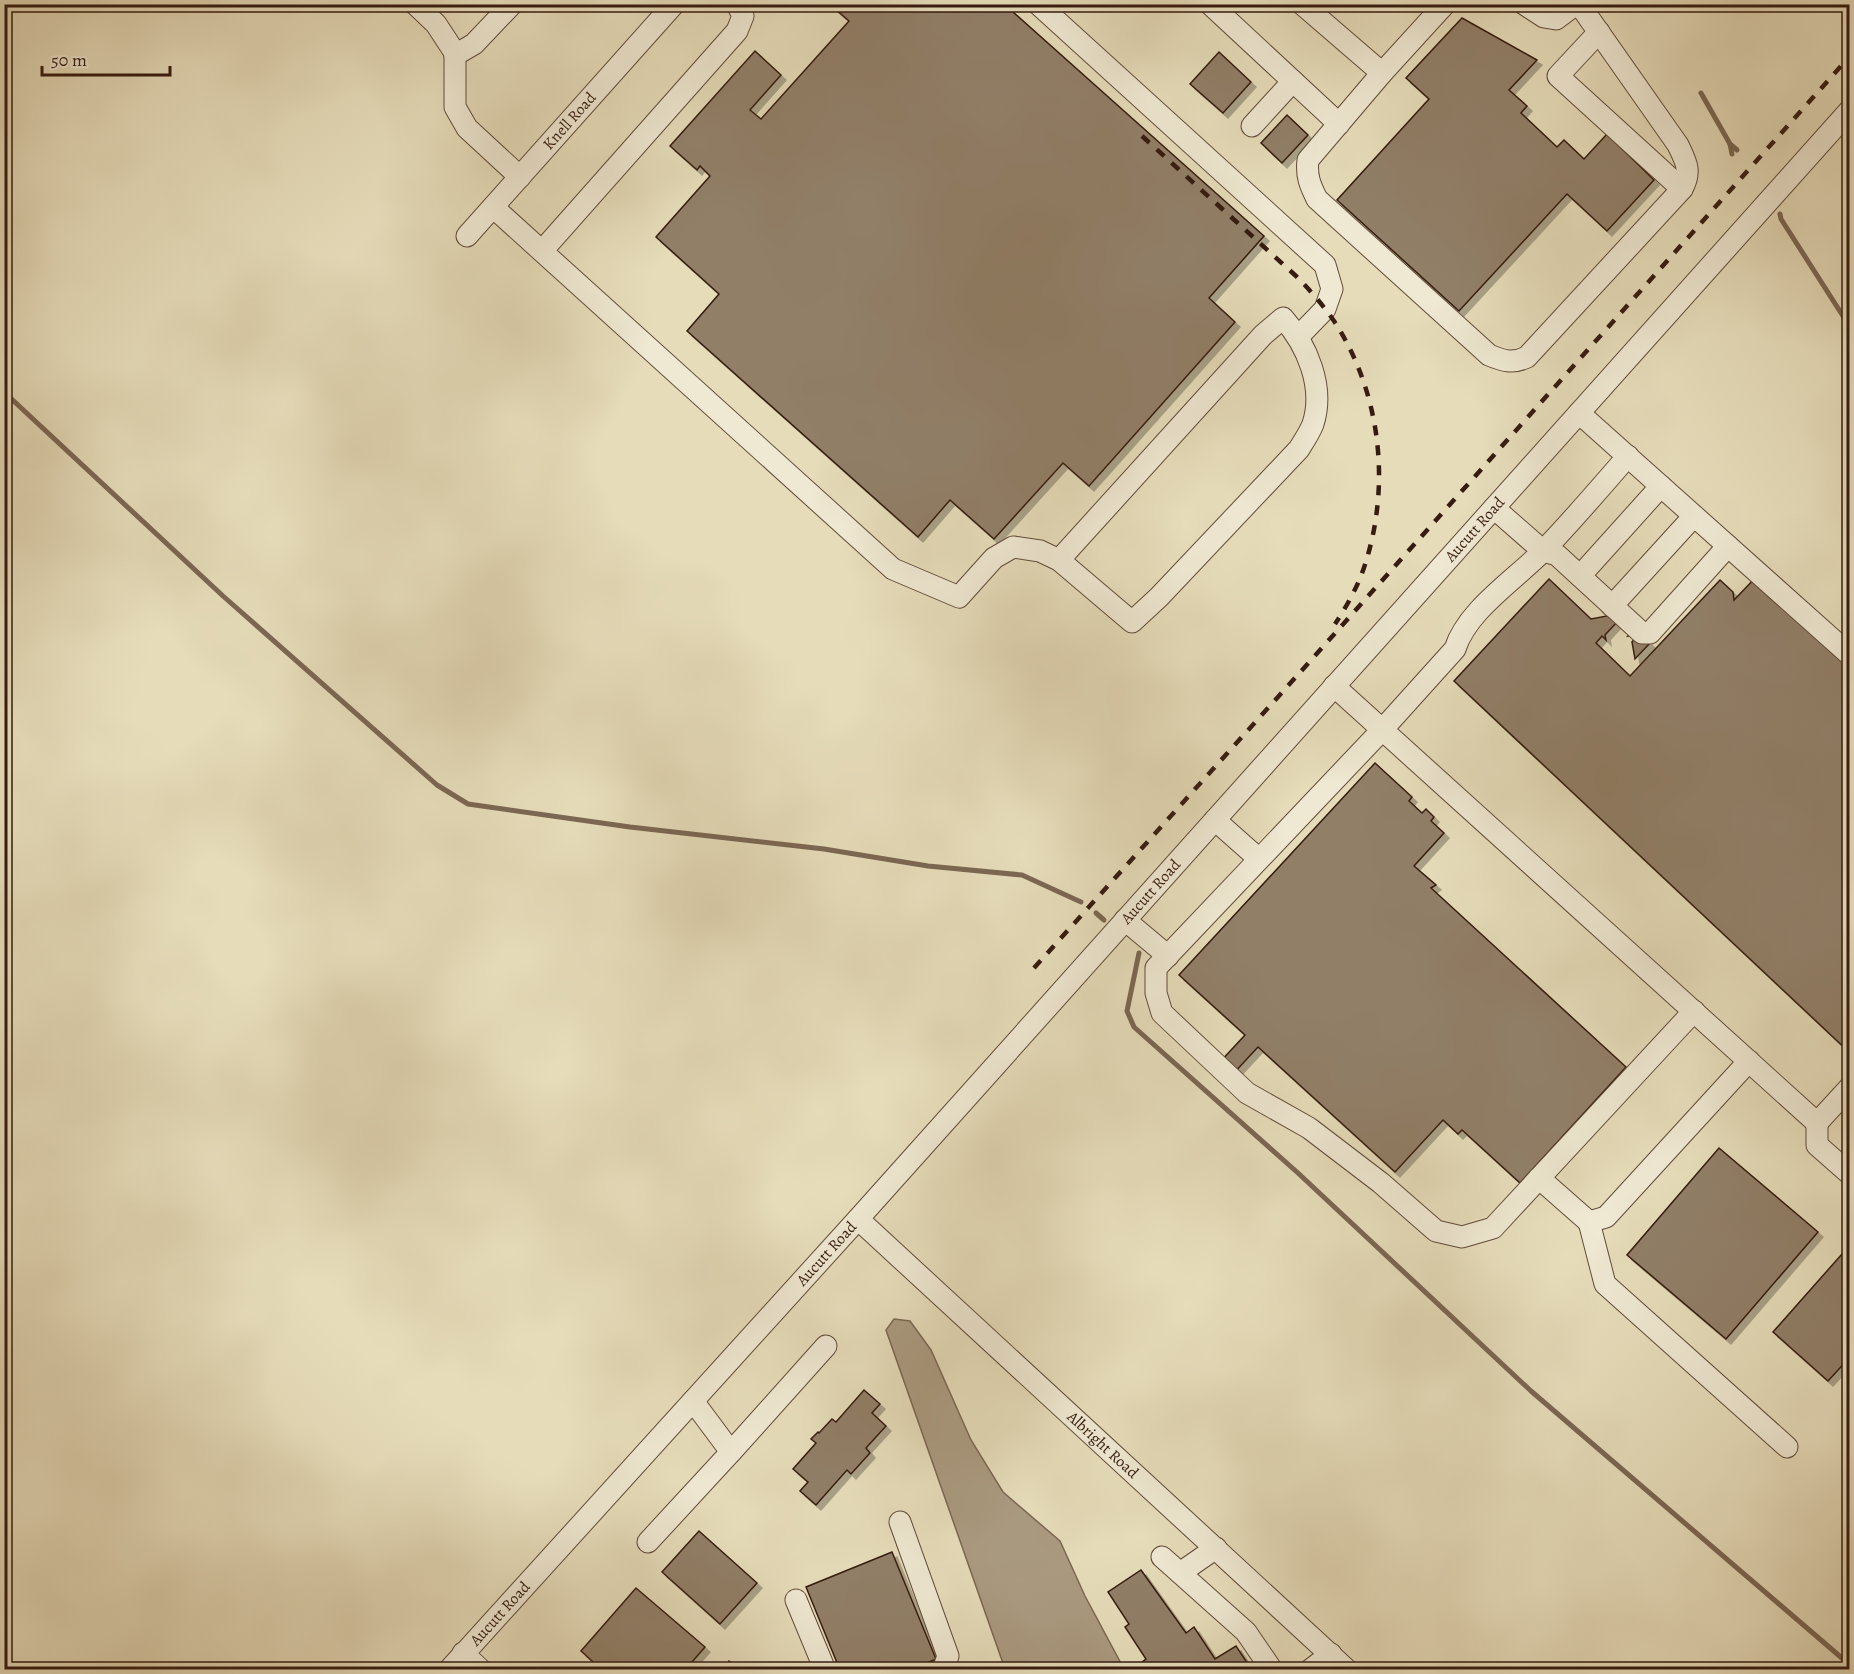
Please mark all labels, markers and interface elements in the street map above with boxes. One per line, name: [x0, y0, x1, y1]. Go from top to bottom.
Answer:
scale bar: [42, 39, 170, 77]
text: 50 m: [51, 48, 87, 72]
street label: Knell Road: [538, 87, 601, 155]
street label: Aucutt Road: [1439, 492, 1510, 567]
street label: Aucutt Road: [1115, 854, 1186, 930]
street label: Aucutt Road: [791, 1216, 862, 1292]
street label: Albright Road: [1061, 1405, 1144, 1484]
street label: Aucutt Road: [464, 1576, 535, 1652]

